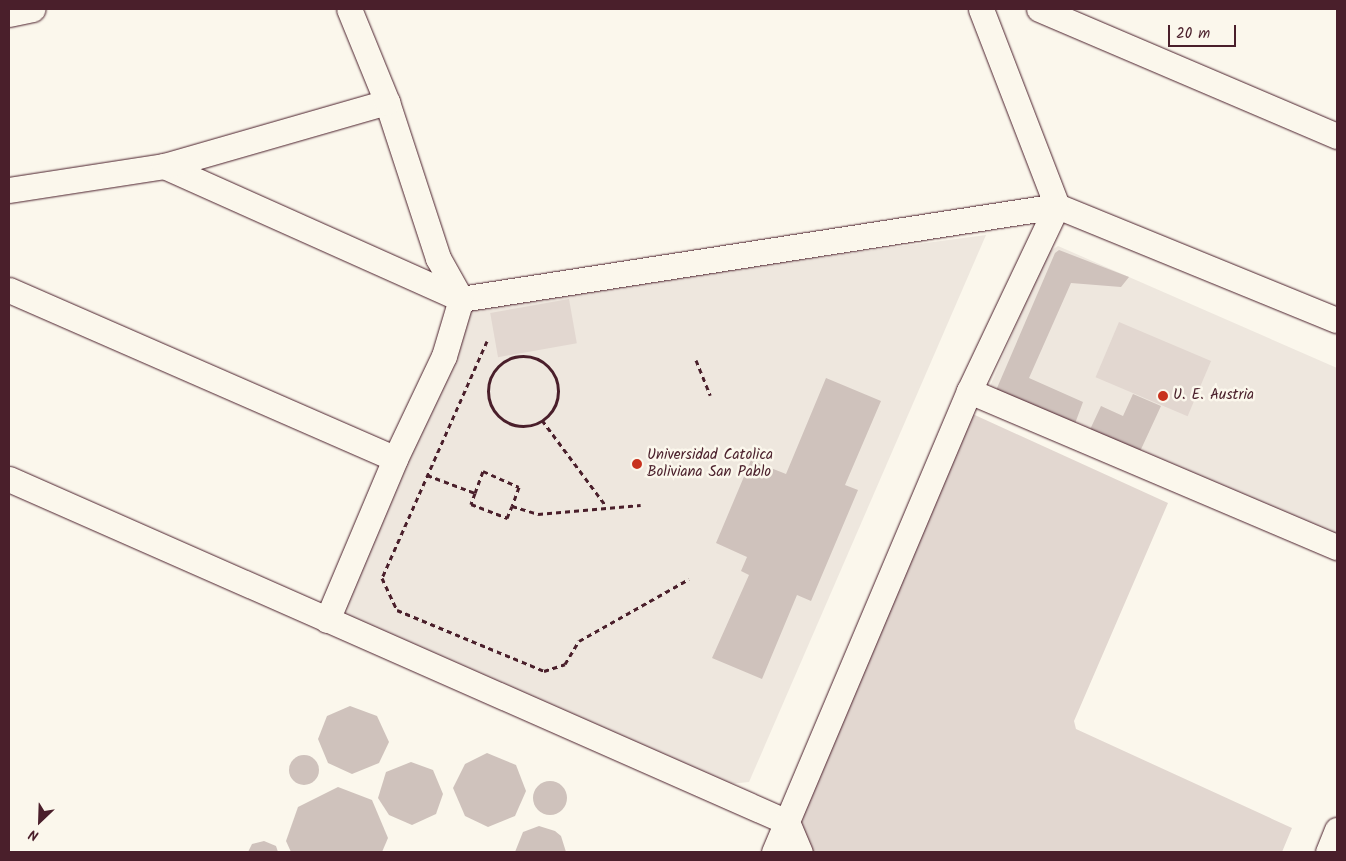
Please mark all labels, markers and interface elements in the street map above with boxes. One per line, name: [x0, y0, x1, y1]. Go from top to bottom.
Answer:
scale bar: [1171, 15, 1238, 47]
text: 20 m: [1176, 22, 1210, 46]
place label: U. E. Austria: [1173, 387, 1254, 405]
marker: U. E. Austria: [1157, 390, 1169, 402]
place label: Universidad Catolica Boliviana San Pablo: [647, 446, 773, 481]
marker: Universidad Catolica Boliviana San Pablo: [631, 458, 643, 470]
north arrow: [15, 796, 65, 846]
text: N: [25, 823, 42, 847]

